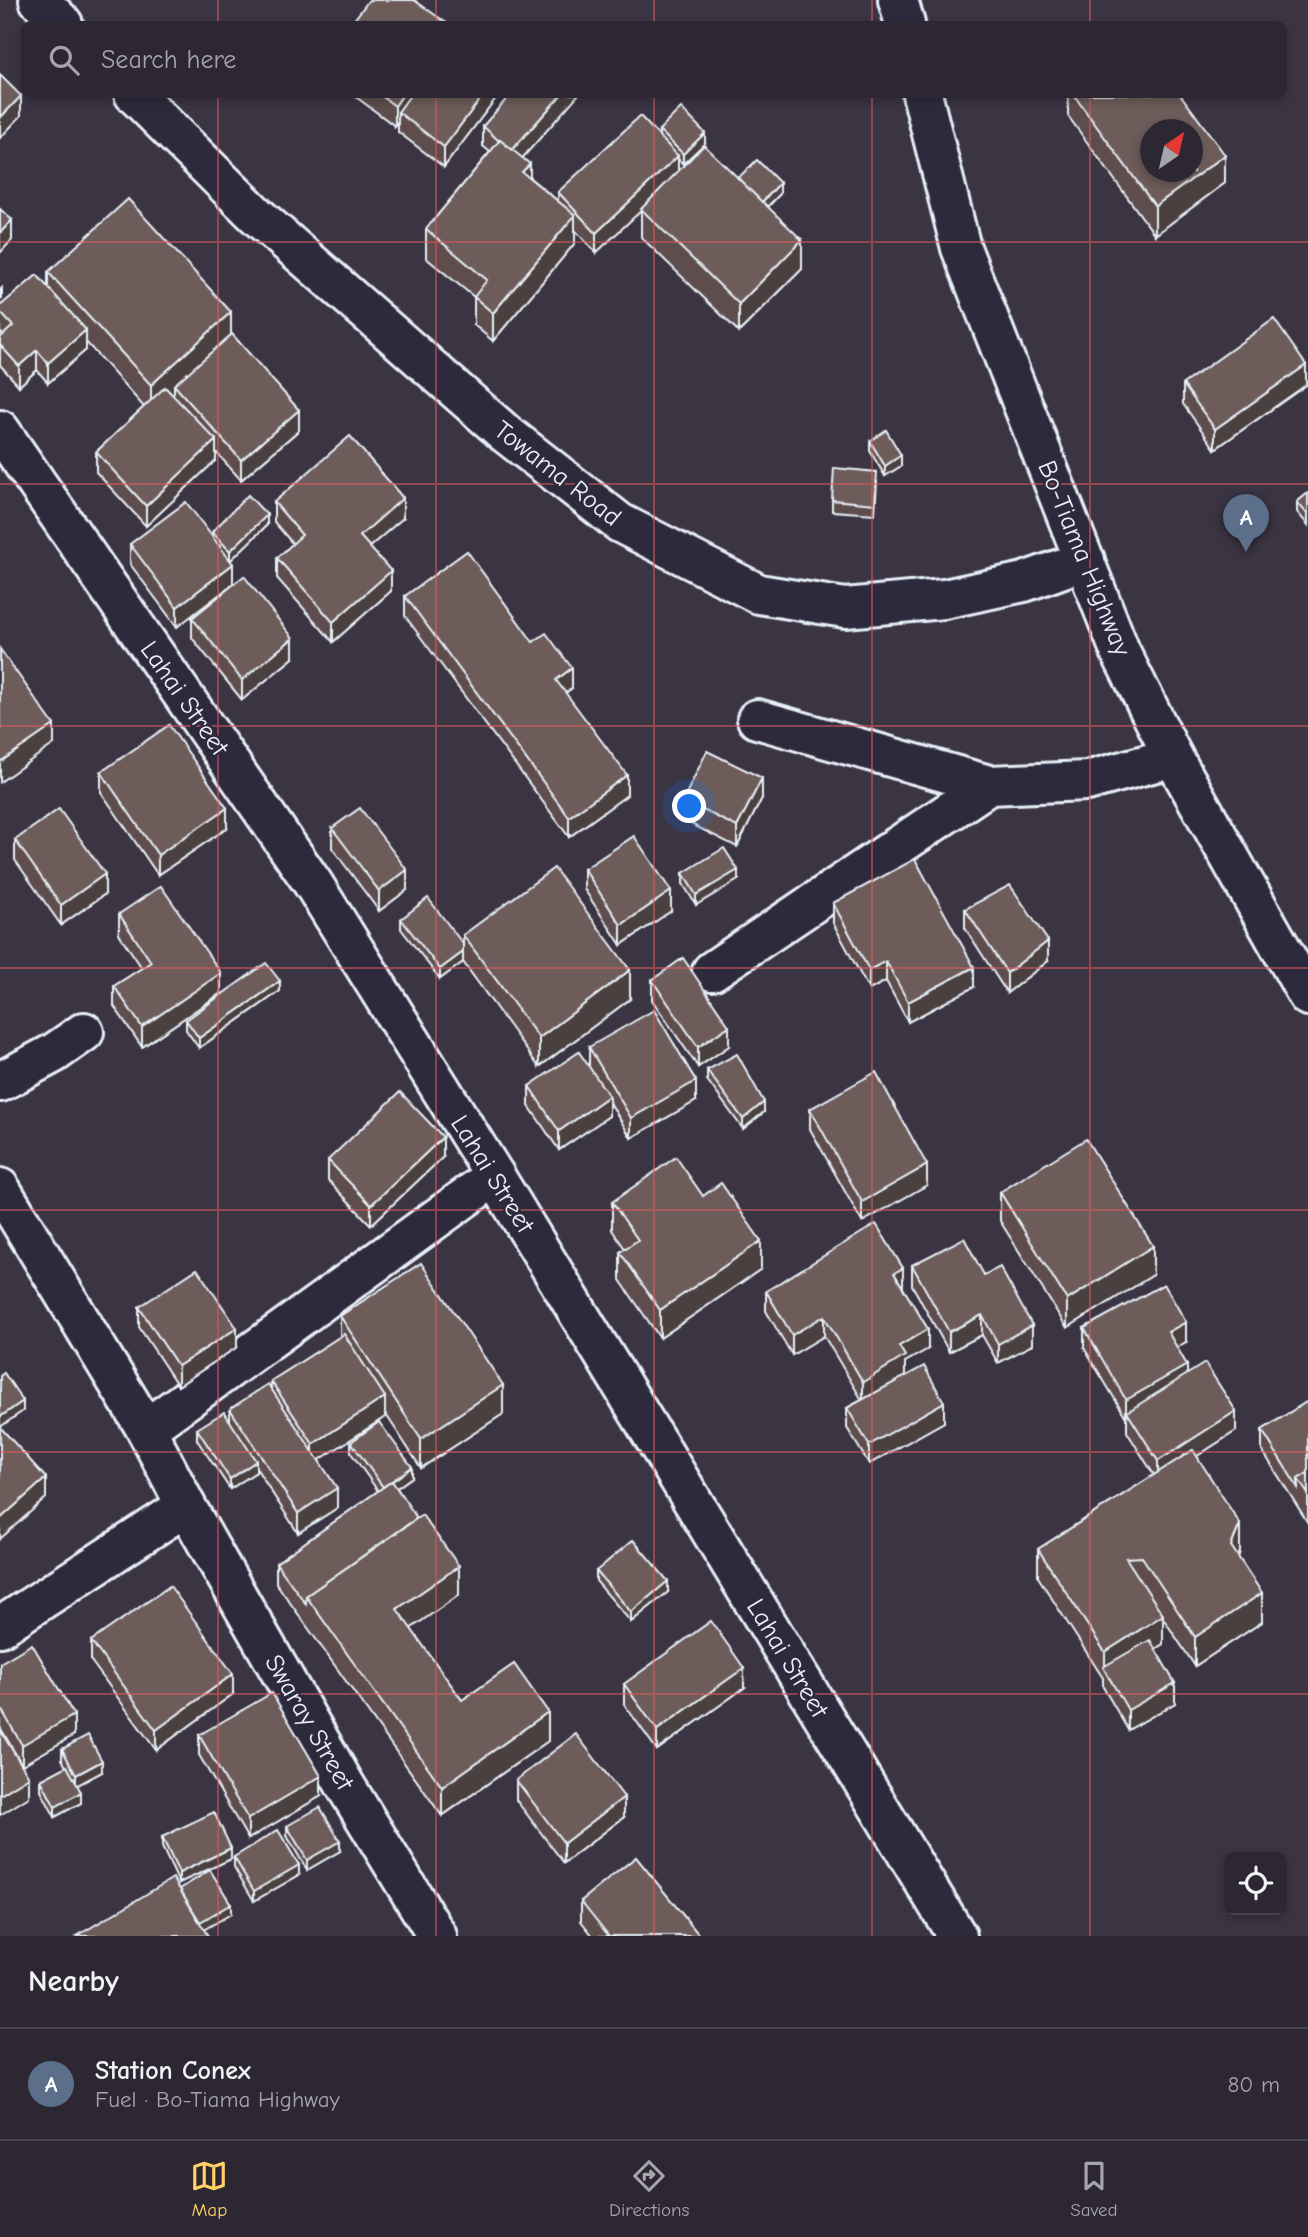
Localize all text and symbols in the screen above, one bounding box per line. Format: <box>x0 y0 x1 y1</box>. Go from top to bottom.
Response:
search box <box>21 21 1287 98</box>
icon: search <box>45 41 83 79</box>
text: Search here <box>101 45 236 75</box>
north arrow <box>1140 119 1203 182</box>
street label: Towama Road <box>488 415 627 533</box>
street label: Bo-Tiama Highway <box>1031 456 1137 661</box>
pin: A <box>1223 494 1269 552</box>
street label: Lahai Street <box>134 635 236 763</box>
your location <box>672 789 706 823</box>
street label: Lahai Street <box>444 1110 541 1240</box>
street label: Lahai Street <box>740 1594 835 1725</box>
street label: Swaray Street <box>258 1649 361 1797</box>
map controls <box>1224 1852 1287 1915</box>
button: locate <box>1224 1852 1287 1915</box>
text: Nearby <box>28 1964 119 1999</box>
text: Station Conex <box>95 2056 251 2086</box>
text: A <box>45 2071 57 2098</box>
text: 80 m <box>1227 2071 1280 2098</box>
text: Fuel · Bo-Tiama Highway <box>95 2086 340 2113</box>
tab: Map <box>190 2157 228 2221</box>
tab: Directions <box>609 2157 689 2221</box>
tab: Saved <box>1070 2157 1118 2221</box>

